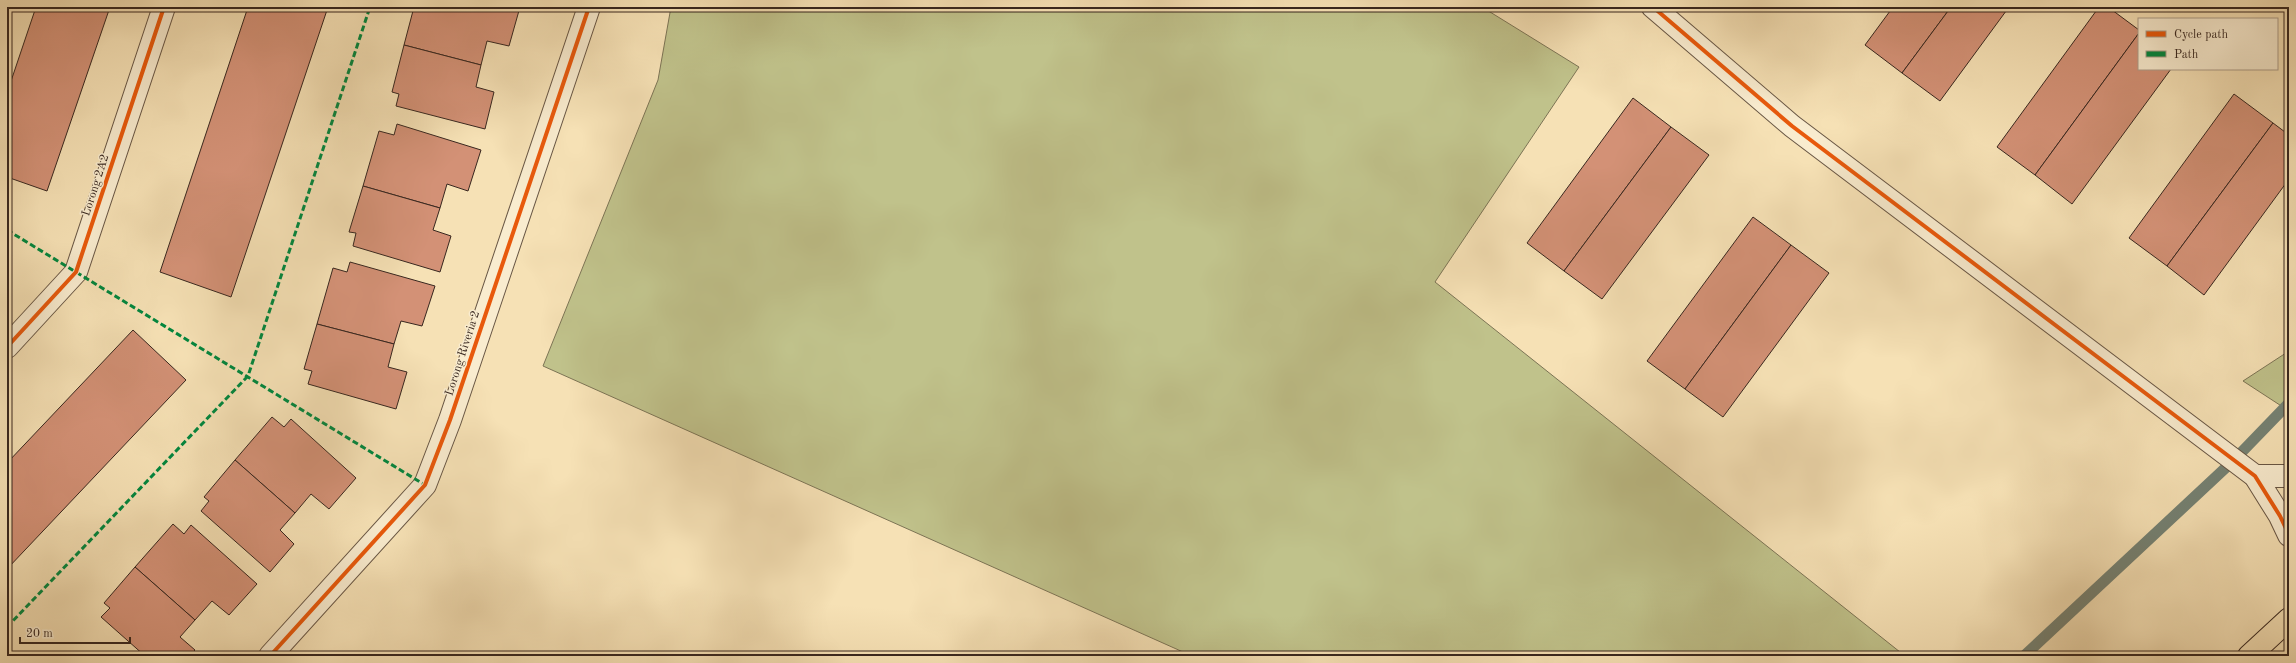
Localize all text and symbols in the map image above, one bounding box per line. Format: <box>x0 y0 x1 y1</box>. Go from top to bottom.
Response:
legend <box>2138 18 2278 70</box>
text: Cycle path <box>2174 29 2229 41</box>
text: Path <box>2174 49 2199 61</box>
street label: Lorong 2A2 <box>80 153 112 218</box>
street label: Lorong Riveria 2 <box>444 309 482 397</box>
scale bar <box>20 619 130 645</box>
text: 20 m <box>26 628 53 640</box>

